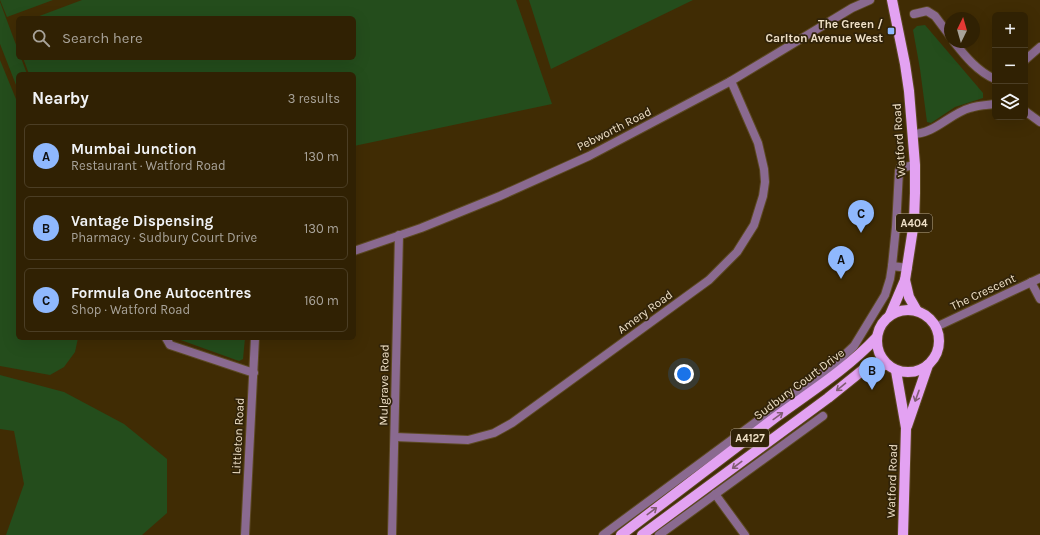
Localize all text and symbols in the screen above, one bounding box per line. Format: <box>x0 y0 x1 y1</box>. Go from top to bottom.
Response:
north arrow <box>944 12 980 48</box>
map controls <box>992 12 1028 120</box>
button: + <box>992 12 1028 48</box>
search box <box>16 16 356 60</box>
place label: The Green / Carlton Avenue West <box>765 17 883 45</box>
marker: The Green / Carlton Avenue West <box>886 26 896 36</box>
icon: search <box>30 27 52 49</box>
text: Search here <box>62 29 143 47</box>
button: − <box>992 48 1028 84</box>
button: layers <box>992 84 1028 120</box>
text: Nearby <box>32 88 89 108</box>
text: 3 results <box>288 91 340 106</box>
street label: Watford Road <box>889 103 909 177</box>
street label: Pebworth Road <box>574 104 654 154</box>
text: Mumbai Junction <box>71 140 196 158</box>
text: A <box>42 149 50 164</box>
text: 130 m <box>304 149 339 164</box>
text: Restaurant · Watford Road <box>71 158 226 173</box>
pin: C <box>848 200 874 233</box>
text: Vantage Dispensing <box>71 212 213 230</box>
road number: A404 <box>896 214 932 232</box>
text: B <box>42 221 50 236</box>
text: 130 m <box>304 221 339 236</box>
text: Pharmacy · Sudbury Court Drive <box>71 230 257 245</box>
pin: A <box>828 246 854 279</box>
street label: The Crescent <box>948 271 1018 313</box>
text: Formula One Autocentres <box>71 284 251 302</box>
street label: Amery Road <box>615 287 675 337</box>
text: C <box>42 293 50 308</box>
text: 160 m <box>304 293 339 308</box>
text: Shop · Watford Road <box>71 302 190 317</box>
street label: Mulgrave Road <box>376 344 392 426</box>
street label: Sudbury Court Drive <box>751 345 847 423</box>
pin: B <box>859 357 885 390</box>
your location <box>674 364 694 384</box>
one-way arrow <box>836 383 847 392</box>
one-way arrow <box>913 390 921 402</box>
street label: Littleton Road <box>229 397 247 475</box>
one-way arrow <box>772 412 783 420</box>
road number: A4127 <box>731 429 769 447</box>
street label: Watford Road <box>884 444 900 518</box>
one-way arrow <box>731 460 742 469</box>
one-way arrow <box>647 507 658 516</box>

